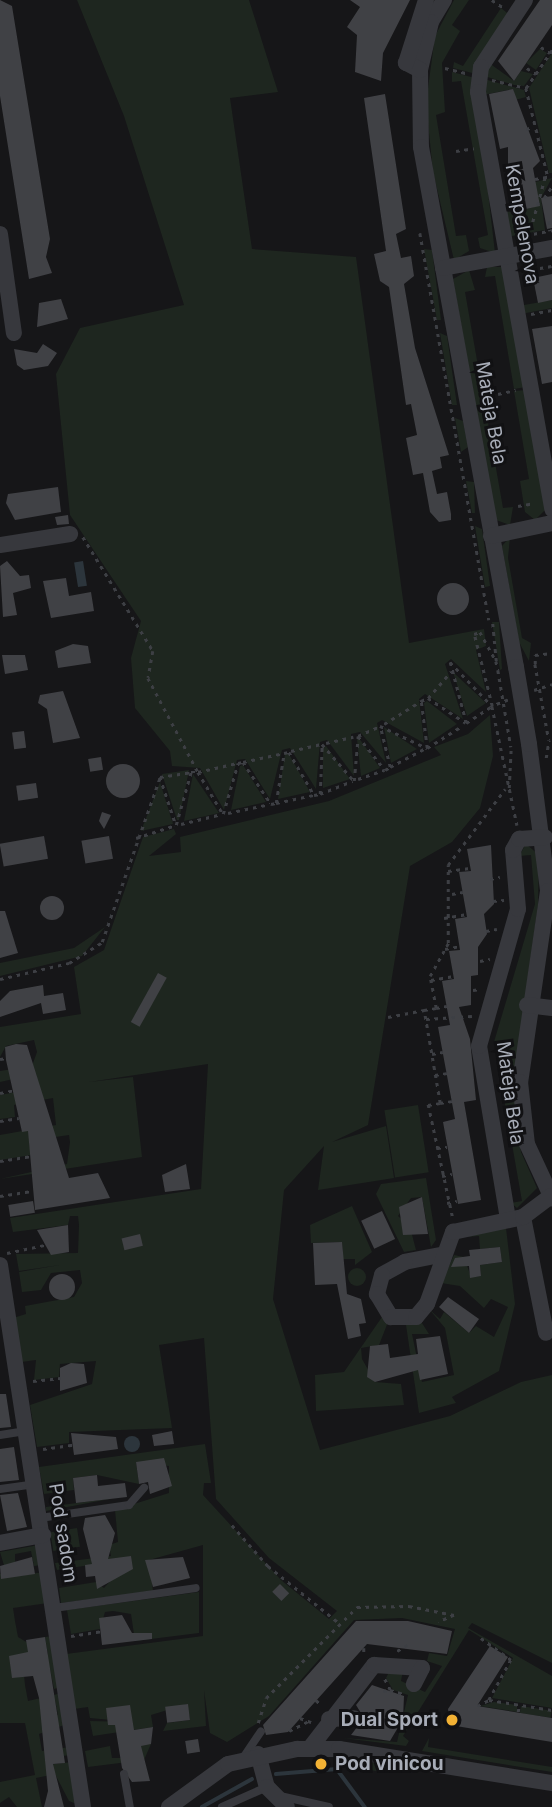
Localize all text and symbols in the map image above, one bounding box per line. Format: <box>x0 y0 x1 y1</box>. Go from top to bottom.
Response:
street label: Kempelenova <box>500 162 544 286</box>
street label: Mateja Bela <box>471 360 511 466</box>
street label: Mateja Bela <box>491 1040 529 1146</box>
street label: Pod sadom <box>44 1481 82 1585</box>
place label: Dual Sport <box>341 1709 438 1731</box>
marker: Dual Sport <box>444 1712 460 1728</box>
place label: Pod vinicou <box>335 1753 443 1775</box>
marker: Pod vinicou <box>313 1756 329 1772</box>

